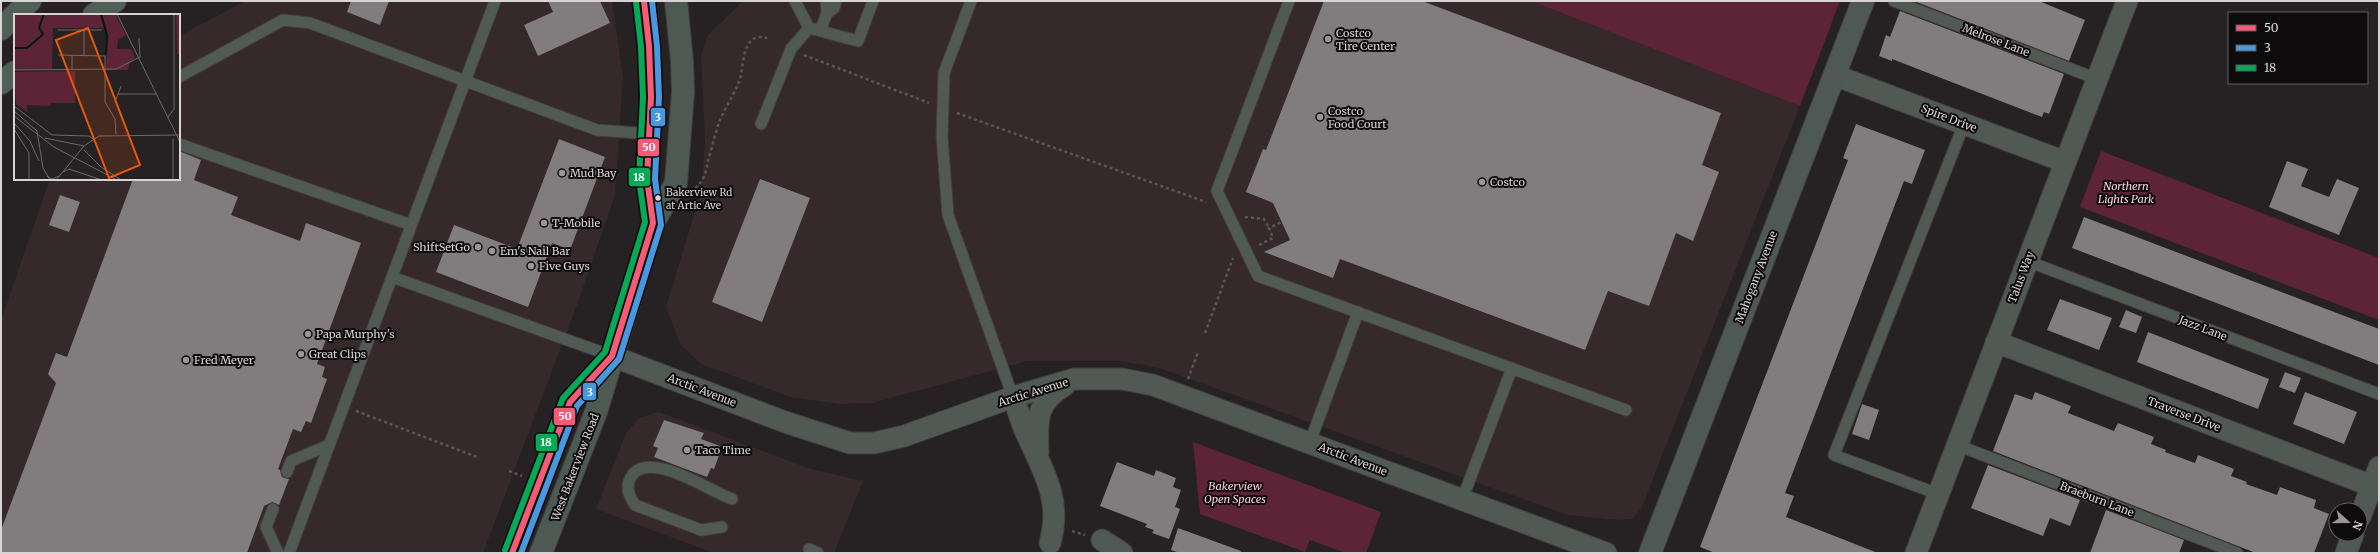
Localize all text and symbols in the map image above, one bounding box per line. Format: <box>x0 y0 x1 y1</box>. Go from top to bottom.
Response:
legend <box>2228 12 2368 84</box>
inset map <box>14 14 180 180</box>
text: 50 <box>2264 20 2279 35</box>
street label: Melrose Lane <box>1960 21 2032 59</box>
place label: Costco Tire Center <box>1336 26 1395 53</box>
marker: Costco Tire Center <box>1323 34 1333 44</box>
text: 3 <box>2264 40 2271 55</box>
text: 18 <box>2264 60 2276 75</box>
street label: Spire Drive <box>1919 101 1979 135</box>
place label: Costco Food Court <box>1328 104 1387 131</box>
line badge: 3 <box>650 107 666 127</box>
text: 3 <box>655 110 661 124</box>
marker: Costco Food Court <box>1315 112 1325 122</box>
line badge: 50 <box>637 138 660 157</box>
text: 50 <box>642 140 656 154</box>
place label: Mud Bay <box>570 166 617 180</box>
line badge: 18 <box>628 167 651 187</box>
marker: Mud Bay <box>557 168 567 178</box>
text: 18 <box>633 170 645 184</box>
place label: Costco <box>1490 175 1525 189</box>
marker: Costco <box>1477 177 1487 187</box>
park label: Northern Lights Park <box>2098 179 2154 206</box>
place label: Bakerview Rd at Artic Ave <box>666 186 732 212</box>
marker: Bakerview Rd at Artic Ave <box>653 193 663 203</box>
place label: T-Mobile <box>552 216 600 230</box>
marker: T-Mobile <box>539 218 549 228</box>
street label: Mahogany Avenue <box>1732 229 1780 325</box>
place label: ShiftSetGo <box>413 240 471 254</box>
marker: ShiftSetGo <box>473 242 483 252</box>
place label: Em's Nail Bar <box>500 244 570 258</box>
marker: Em's Nail Bar <box>487 246 497 256</box>
street label: Talus Way <box>2005 249 2037 305</box>
place label: Five Guys <box>539 259 590 273</box>
marker: Five Guys <box>526 261 536 271</box>
street label: Jazz Lane <box>2176 312 2229 344</box>
place label: Papa Murphy's <box>316 327 395 341</box>
marker: Papa Murphy's <box>303 329 313 339</box>
place label: Great Clips <box>309 347 366 361</box>
marker: Great Clips <box>296 349 306 359</box>
place label: Fred Meyer <box>194 353 254 367</box>
marker: Fred Meyer <box>181 355 191 365</box>
street label: Arctic Avenue <box>665 370 739 410</box>
street label: Arctic Avenue <box>995 375 1070 410</box>
line badge: 3 <box>582 382 597 401</box>
text: 3 <box>587 385 593 399</box>
street label: Traverse Drive <box>2145 394 2223 434</box>
line badge: 50 <box>553 407 576 426</box>
text: 50 <box>558 409 572 423</box>
street label: West Bakerview Road <box>548 411 602 524</box>
line badge: 18 <box>535 433 558 452</box>
text: 18 <box>540 435 552 449</box>
street label: Arctic Avenue <box>1316 439 1390 479</box>
place label: Taco Time <box>695 443 751 457</box>
marker: Taco Time <box>682 445 692 455</box>
street label: Braeburn Lane <box>2058 478 2136 520</box>
park label: Bakerview Open Spaces <box>1204 479 1266 506</box>
north arrow <box>2328 502 2368 542</box>
text: N <box>2349 519 2365 532</box>

